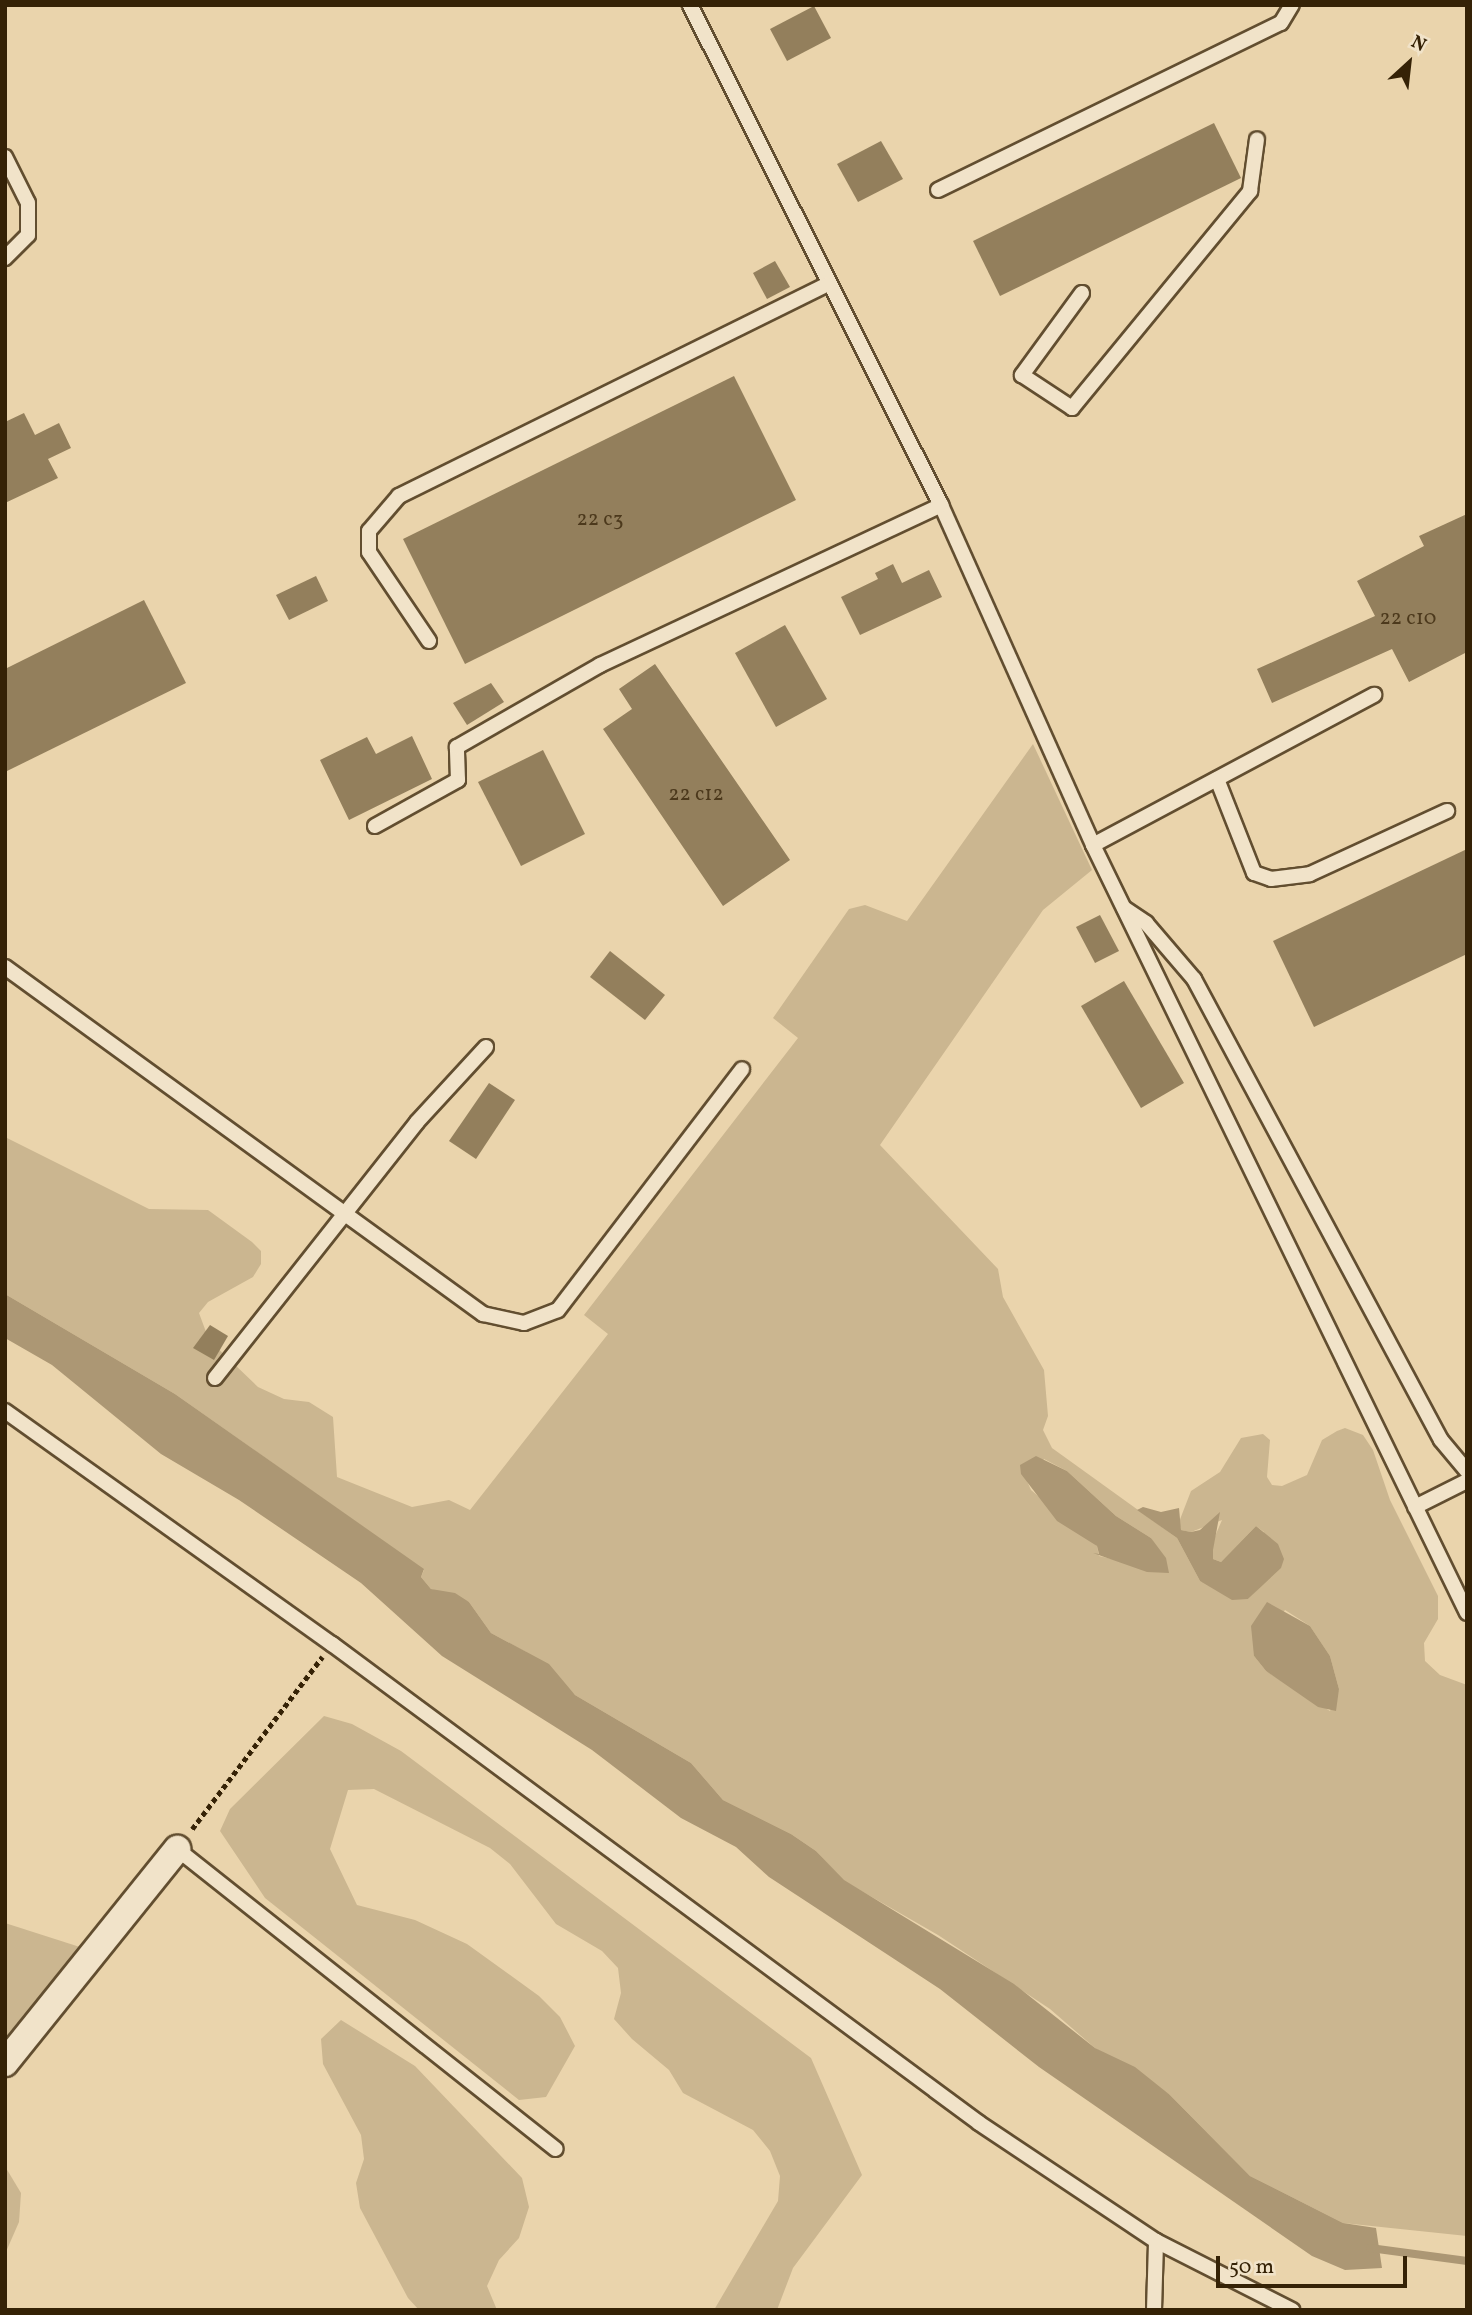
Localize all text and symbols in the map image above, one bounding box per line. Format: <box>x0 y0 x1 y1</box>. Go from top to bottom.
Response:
north arrow <box>1374 28 1444 98</box>
text: N <box>1406 30 1431 59</box>
house number: 22 с3 <box>577 507 623 533</box>
house number: 22 с10 <box>1380 606 1436 632</box>
house number: 22 с12 <box>668 782 724 808</box>
scale bar <box>1220 2242 1411 2286</box>
text: 50 m <box>1229 2253 1274 2282</box>

